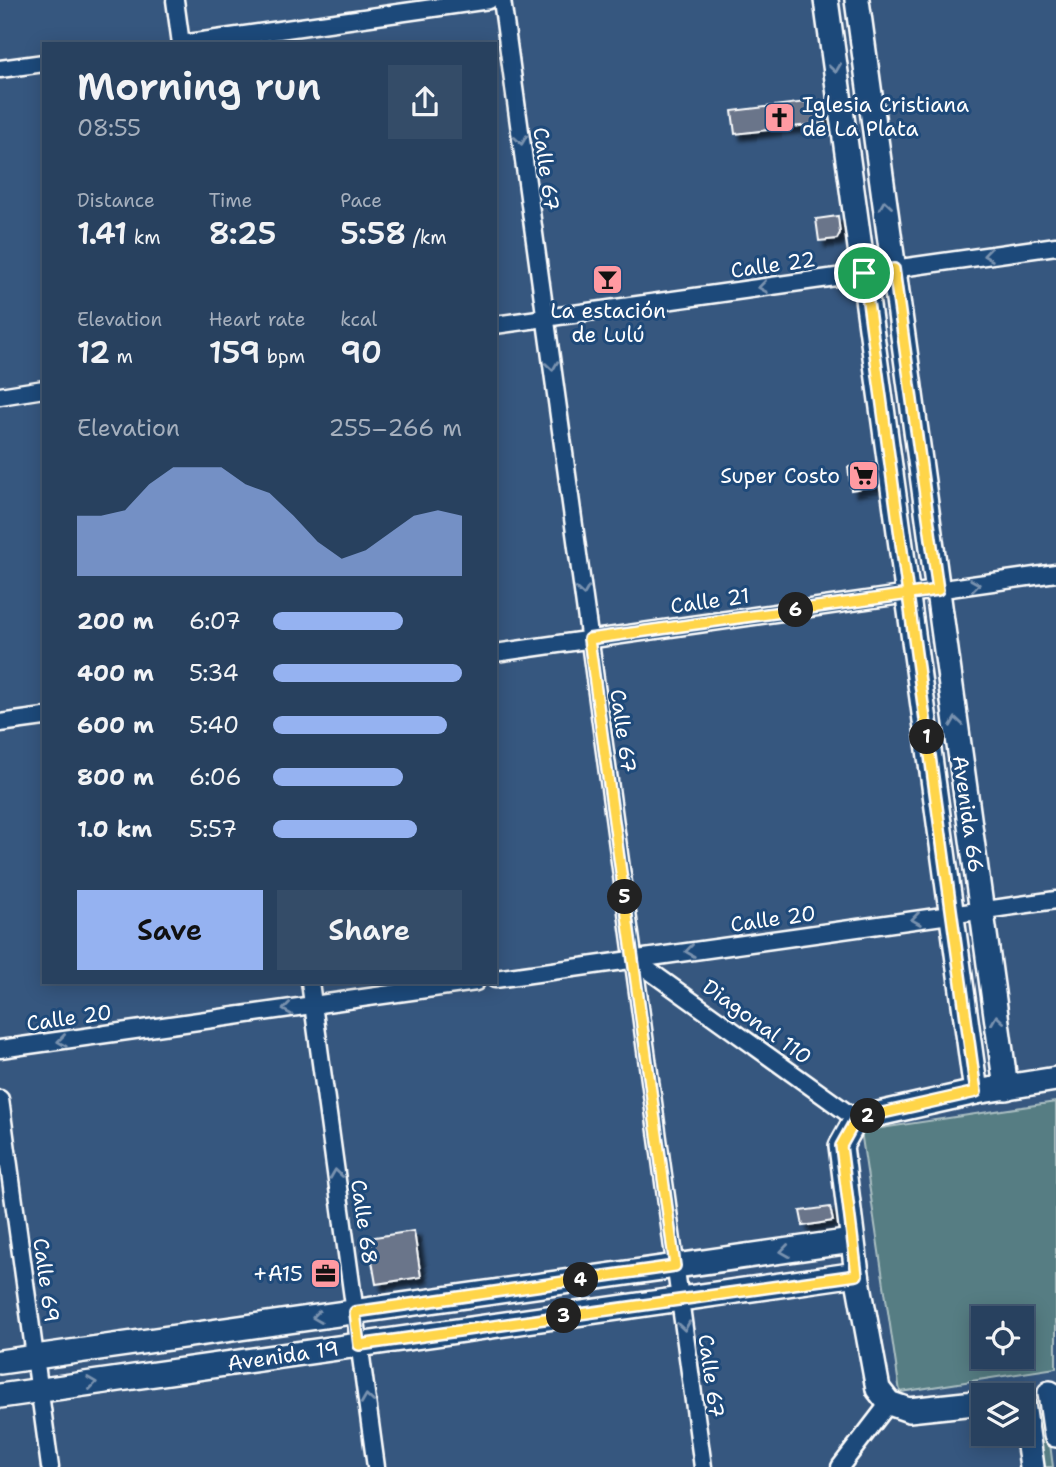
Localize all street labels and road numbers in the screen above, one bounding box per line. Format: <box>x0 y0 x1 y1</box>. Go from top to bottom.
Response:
street label: Calle 67 <box>526 125 566 213</box>
street label: Calle 22 <box>729 245 817 285</box>
street label: Calle 21 <box>669 582 751 620</box>
street label: Calle 67 <box>603 687 643 775</box>
street label: Avenida 66 <box>946 753 990 875</box>
street label: Calle 20 <box>729 899 817 939</box>
street label: Diagonal 110 <box>697 973 817 1071</box>
street label: Calle 20 <box>25 998 113 1038</box>
street label: Calle 68 <box>344 1178 384 1266</box>
street label: Calle 69 <box>26 1236 66 1324</box>
street label: Calle 67 <box>691 1332 731 1420</box>
street label: Avenida 19 <box>226 1334 340 1378</box>

